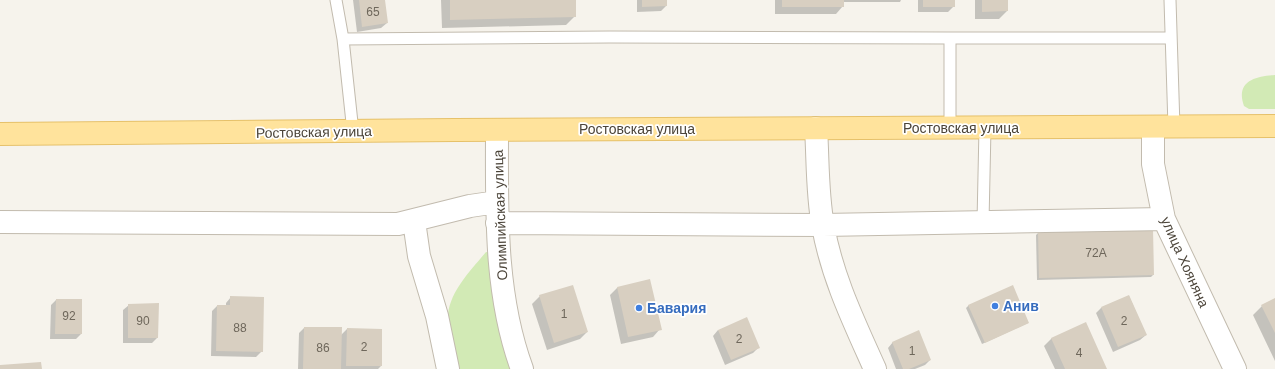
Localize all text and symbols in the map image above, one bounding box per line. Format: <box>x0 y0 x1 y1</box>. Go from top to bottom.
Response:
house number: 65 <box>366 5 380 19</box>
street label: Ростовская улица <box>903 120 1019 136</box>
street label: Ростовская улица <box>579 121 695 137</box>
street label: Ростовская улица <box>256 123 372 141</box>
street label: Олимпийская улица <box>490 149 510 281</box>
street label: улица Хояняна <box>1158 214 1212 310</box>
house number: 72А <box>1085 246 1107 260</box>
place label: Анив <box>1003 298 1039 314</box>
place label: Бавария <box>647 300 706 316</box>
marker: Анив <box>990 301 1000 311</box>
marker: Бавария <box>634 303 644 313</box>
house number: 1 <box>561 307 568 321</box>
house number: 92 <box>62 309 76 323</box>
house number: 90 <box>136 314 150 328</box>
house number: 2 <box>1121 314 1128 328</box>
house number: 88 <box>233 321 247 335</box>
house number: 2 <box>736 332 743 346</box>
house number: 2 <box>361 340 368 354</box>
house number: 86 <box>316 341 330 355</box>
house number: 1 <box>909 344 916 358</box>
house number: 4 <box>1076 346 1083 360</box>

